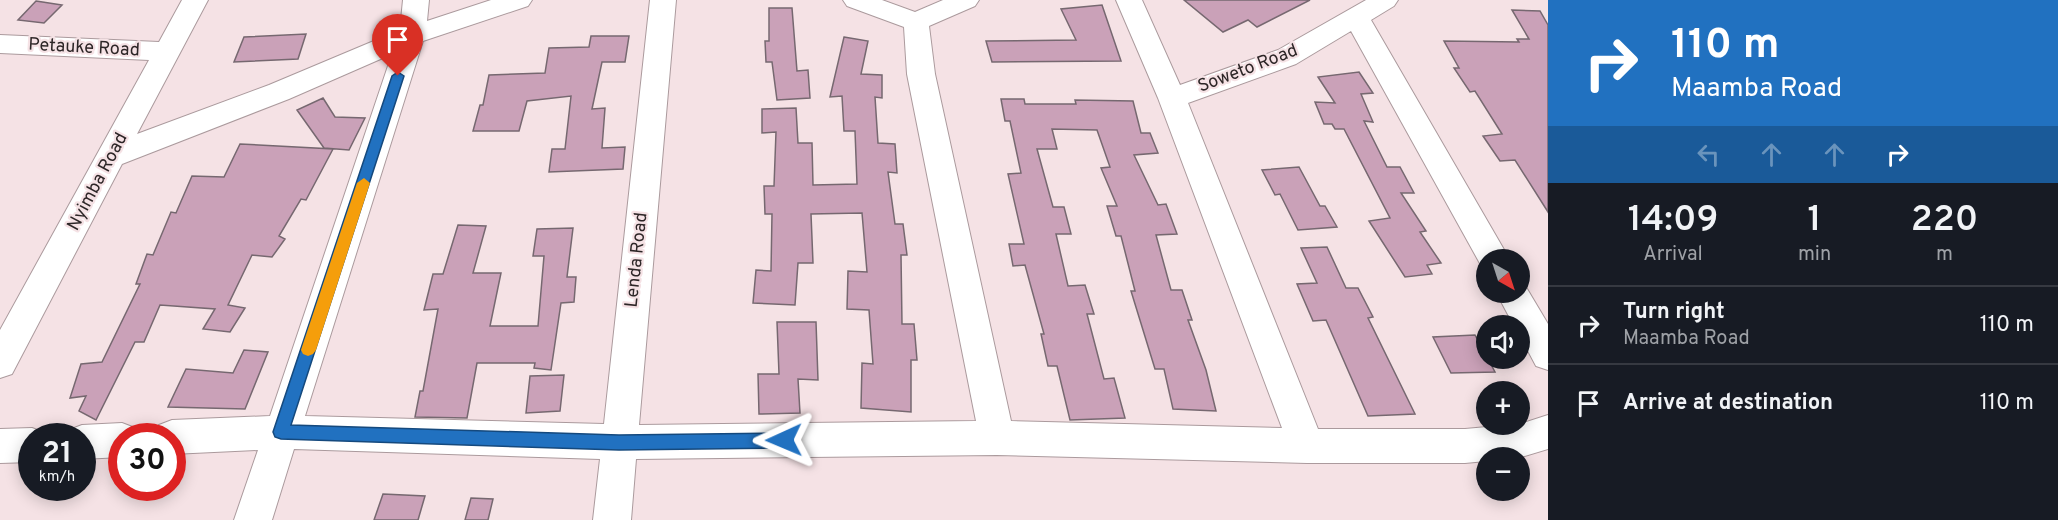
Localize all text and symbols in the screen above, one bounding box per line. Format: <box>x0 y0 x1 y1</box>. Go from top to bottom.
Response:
pin <box>372 14 423 76</box>
text: 110 m <box>1671 20 1780 73</box>
icon: arrive <box>381 23 414 56</box>
icon: right <box>1572 24 1650 102</box>
street label: Petauke Road <box>28 34 140 62</box>
street label: Soweto Road <box>1195 39 1301 99</box>
text: Maamba Road <box>1671 72 1842 106</box>
street label: Nyimba Road <box>63 129 133 235</box>
icon: left <box>1692 138 1725 171</box>
icon: ahead <box>1755 138 1788 171</box>
icon: ahead <box>1818 138 1851 171</box>
icon: right <box>1881 138 1914 171</box>
text: 14:09 <box>1628 198 1718 244</box>
text: 1 <box>1808 198 1822 244</box>
text: 220 <box>1911 198 1978 244</box>
street label: Lenda Road <box>621 211 653 309</box>
text: Arrival <box>1643 242 1703 268</box>
text: min <box>1798 242 1831 268</box>
text: m <box>1936 242 1953 268</box>
north arrow <box>1476 249 1530 303</box>
map controls <box>1476 249 1530 501</box>
text: Turn right <box>1623 299 1725 326</box>
icon: right <box>1572 309 1605 342</box>
text: 110 m <box>1980 312 2034 339</box>
button: sound <box>1476 315 1530 369</box>
text: Maamba Road <box>1623 326 1750 352</box>
button: + <box>1476 381 1530 435</box>
icon: arrive <box>1572 387 1605 420</box>
text: Arrive at destination <box>1623 390 1833 417</box>
text: 110 m <box>1980 390 2034 417</box>
position arrow <box>752 408 816 472</box>
speed limit sign: 30 <box>108 423 186 501</box>
text: 21 <box>42 436 72 473</box>
button: − <box>1476 447 1530 501</box>
text: km/h <box>39 468 75 487</box>

